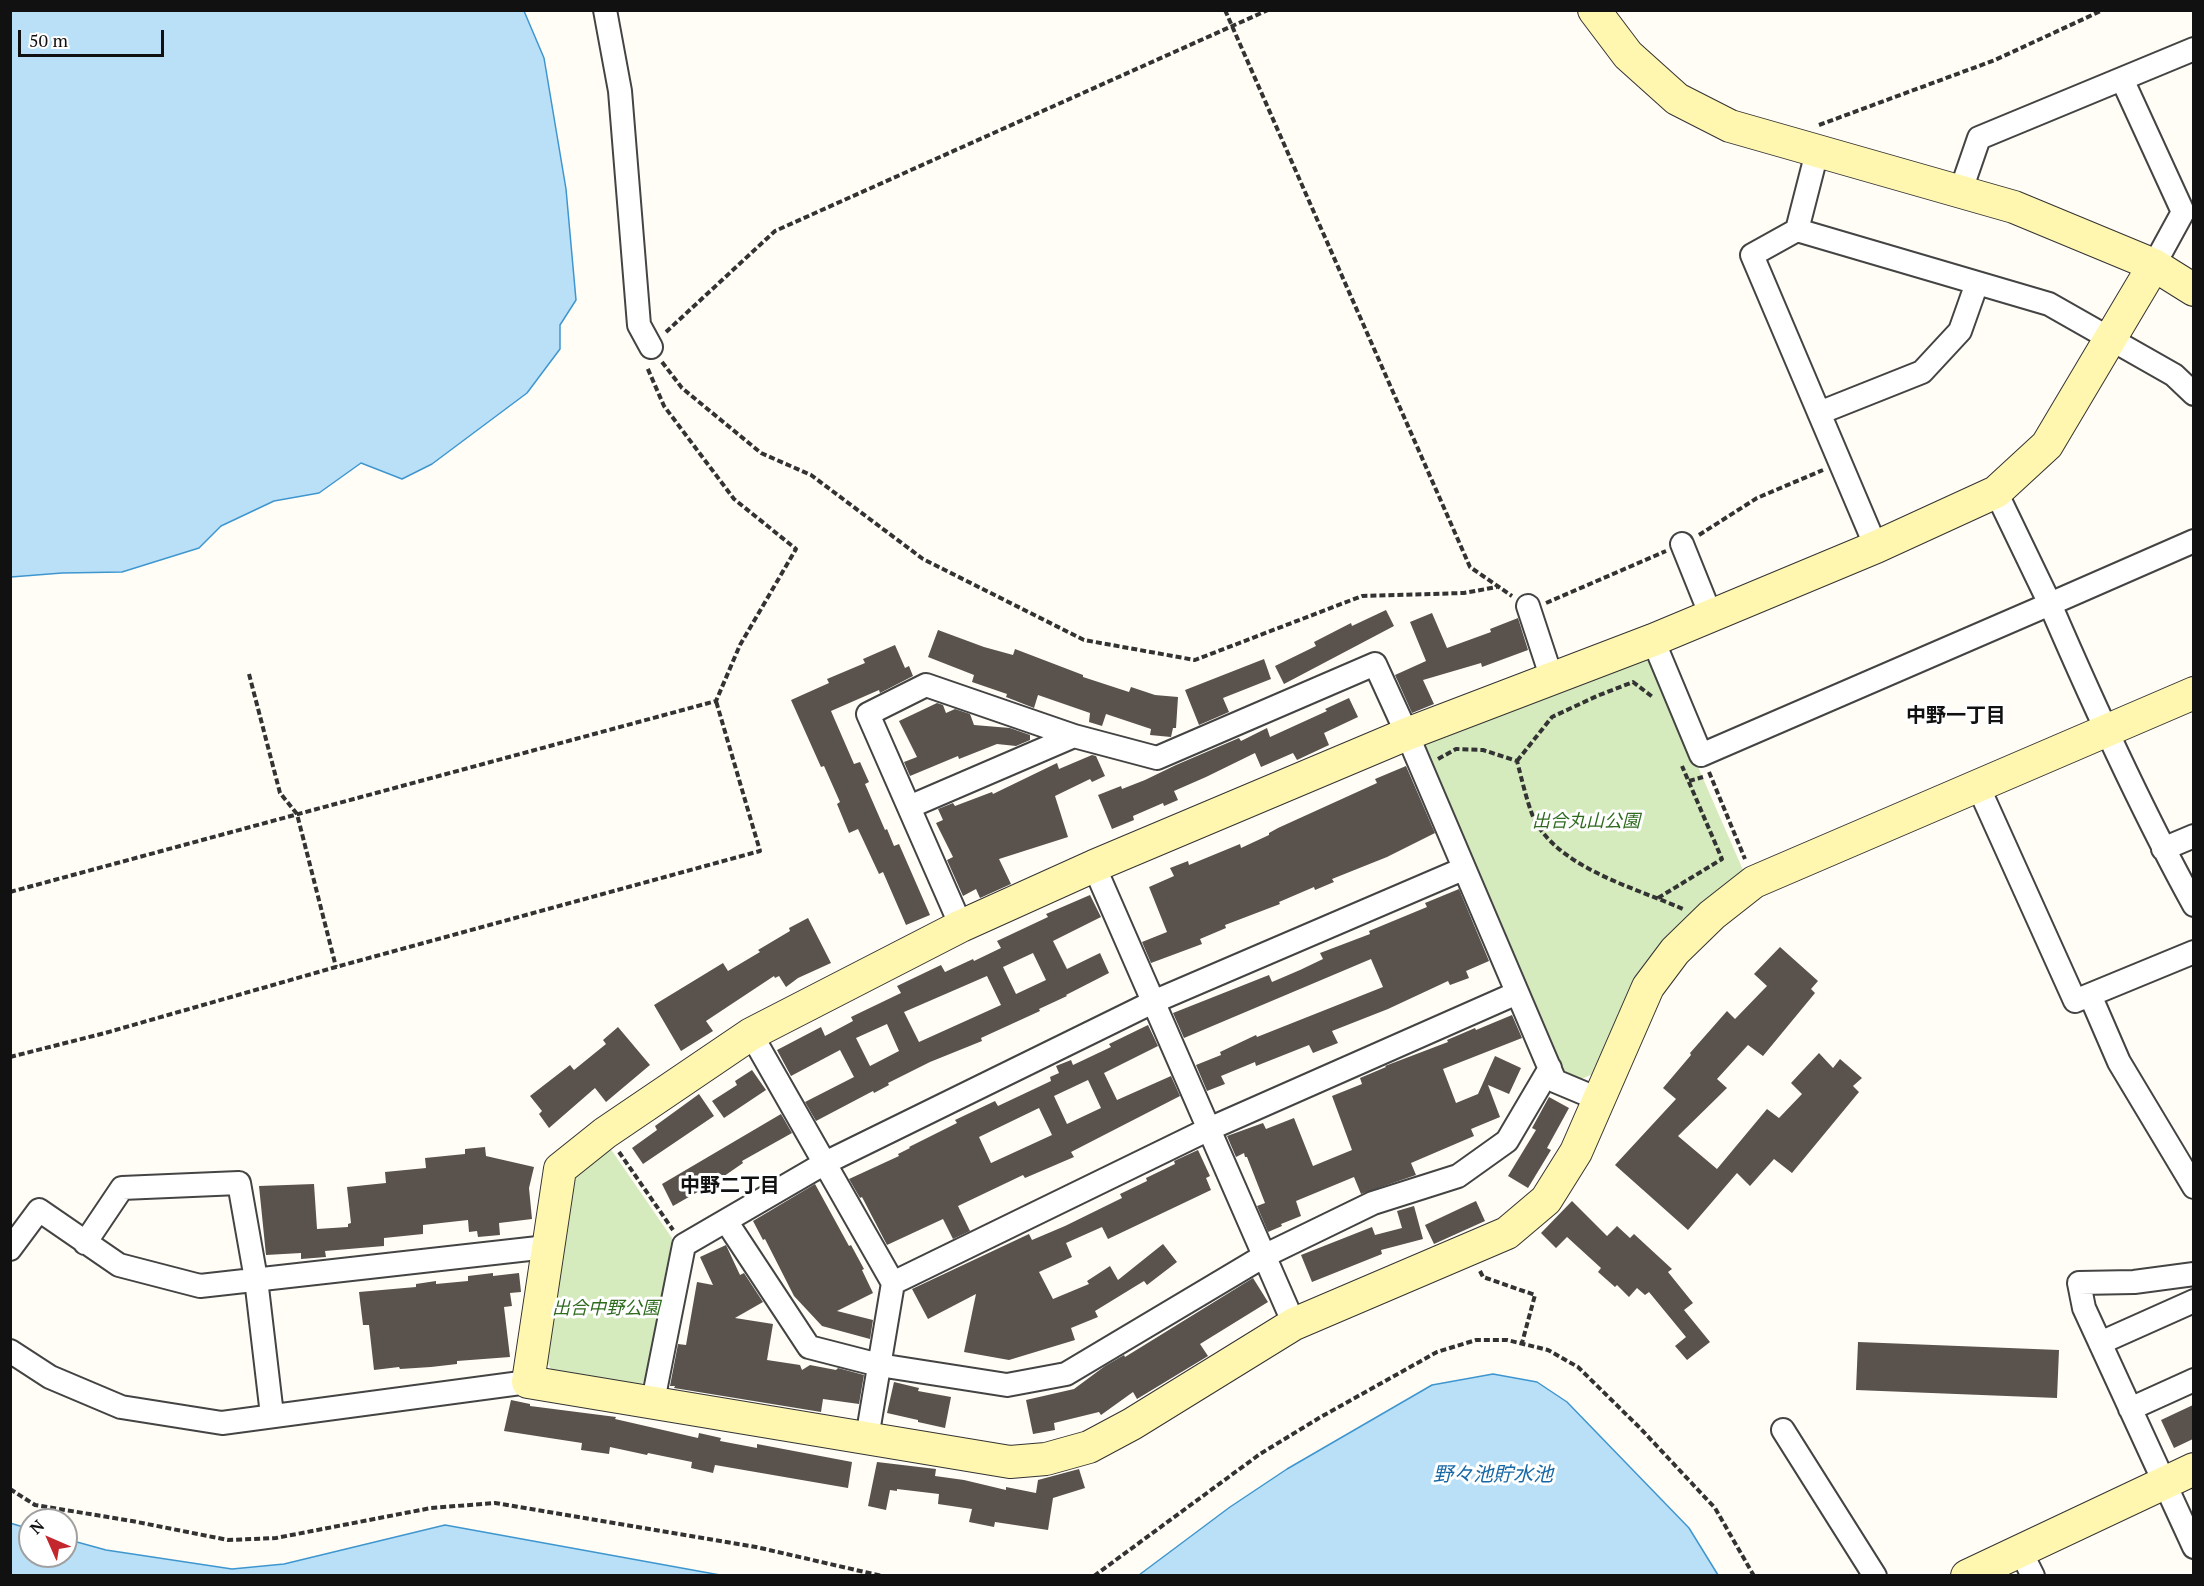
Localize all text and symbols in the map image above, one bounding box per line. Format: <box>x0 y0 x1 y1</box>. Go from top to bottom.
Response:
scale bar <box>21 18 166 56</box>
text: 50 m <box>29 28 68 52</box>
district label: 中野一丁目 <box>1906 704 2006 728</box>
park label: 出合丸山公園 <box>1532 811 1640 833</box>
district label: 中野二丁目 <box>680 1174 780 1198</box>
park label: 出合中野公園 <box>552 1298 660 1320</box>
water label: 野々池貯水池 <box>1433 1463 1553 1487</box>
north arrow <box>18 1508 78 1568</box>
text: N <box>25 1515 49 1539</box>

